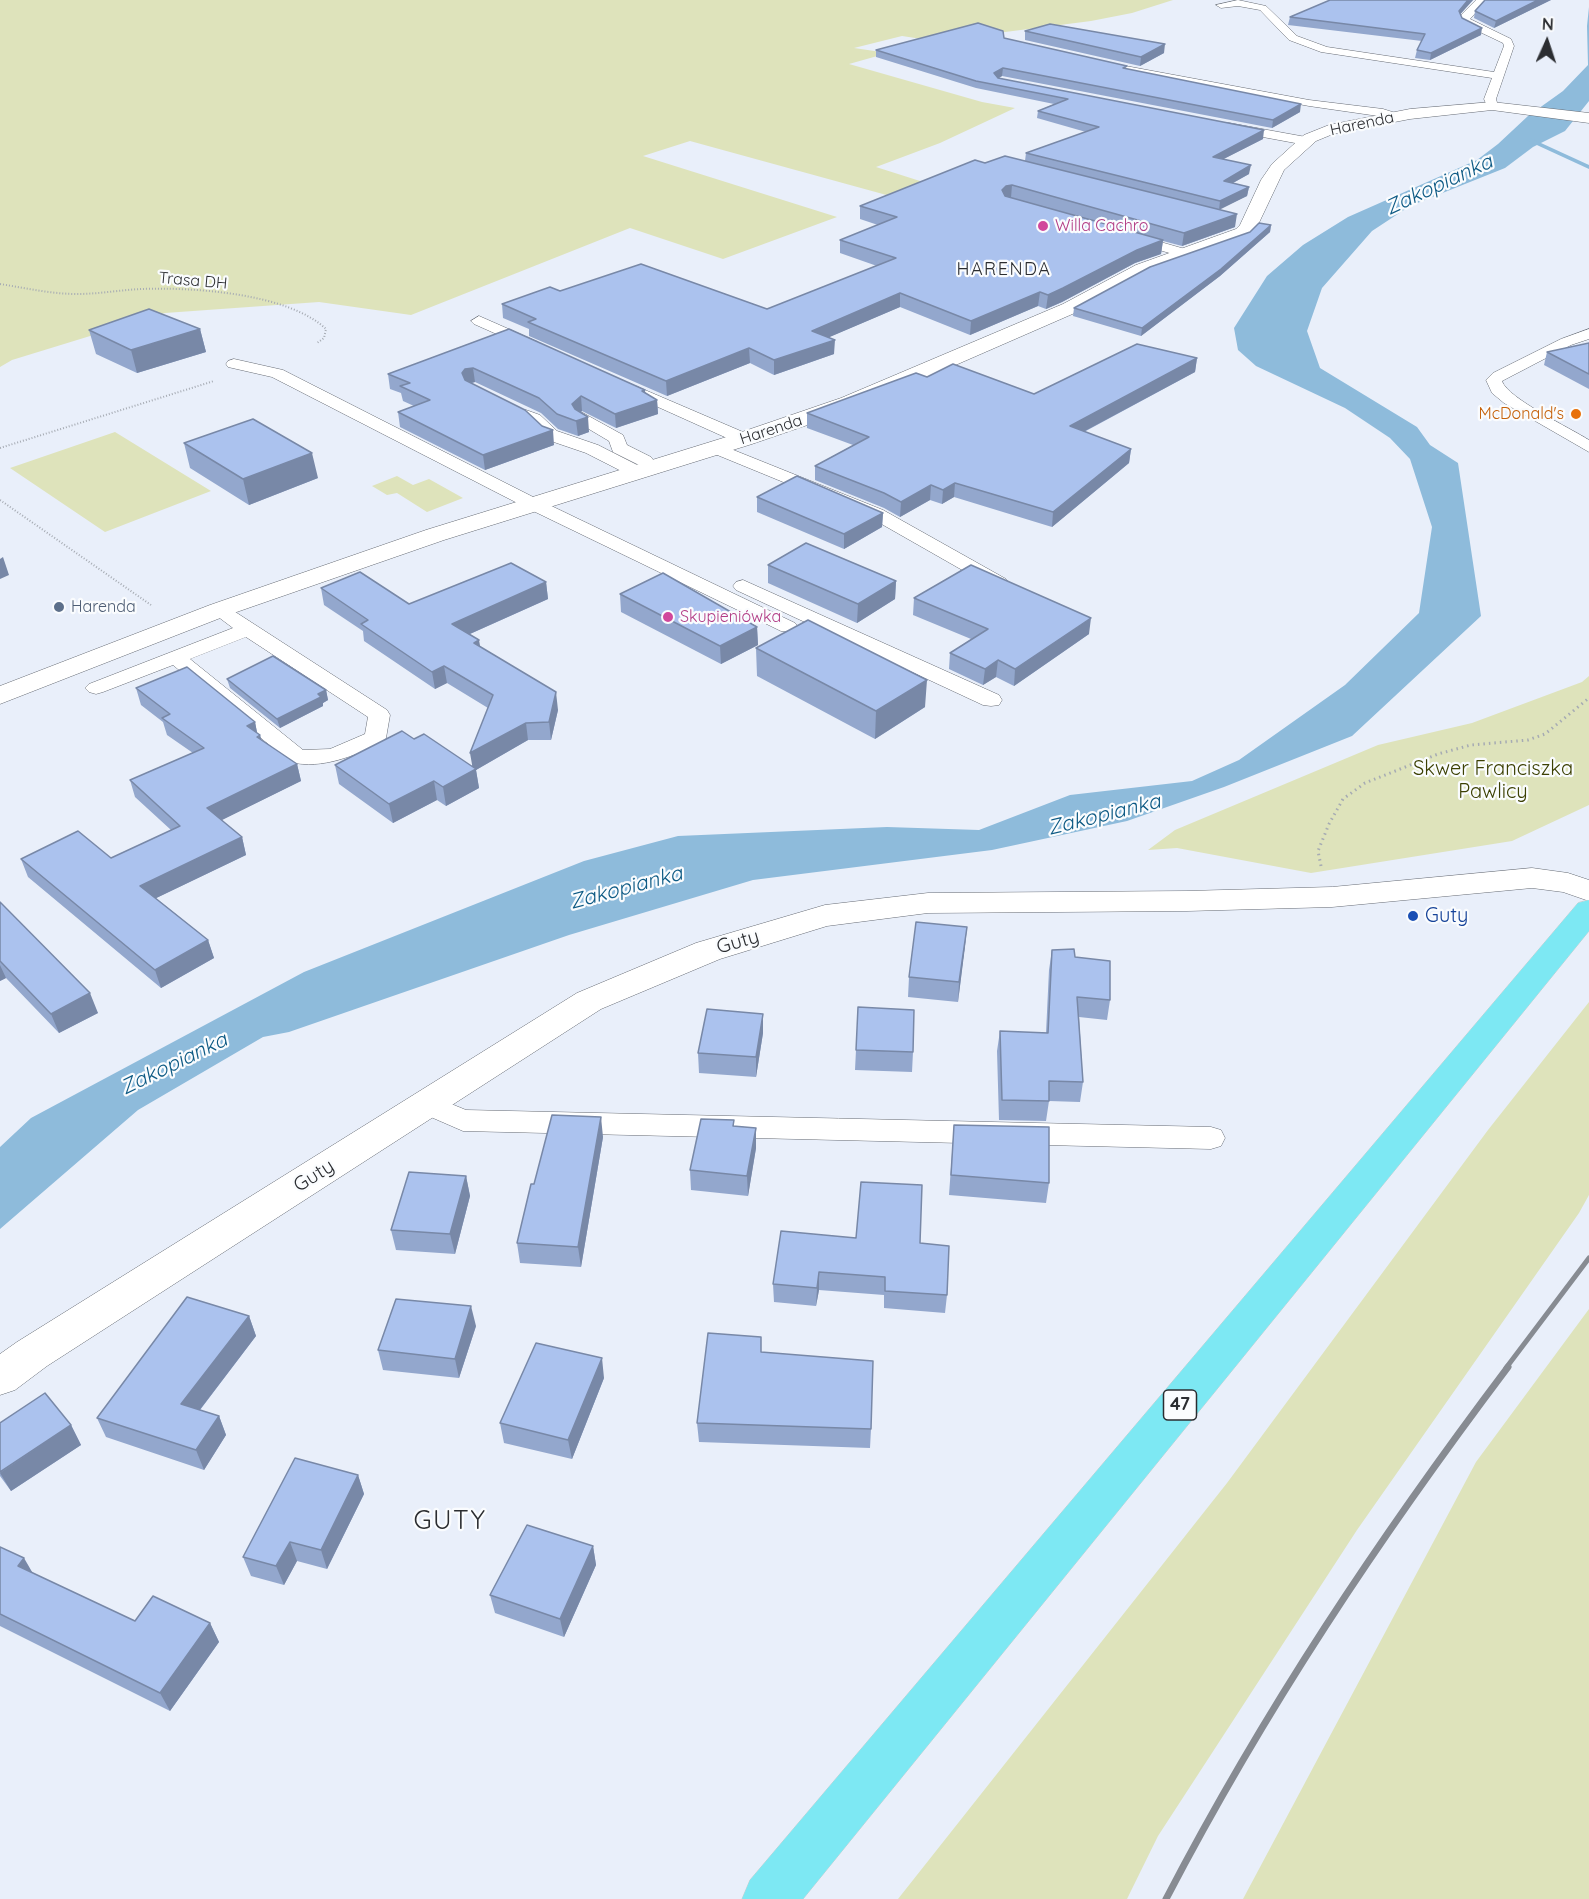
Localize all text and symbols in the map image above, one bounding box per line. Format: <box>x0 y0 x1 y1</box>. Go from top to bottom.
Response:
north arrow <box>1517 12 1577 72</box>
text: N <box>1542 14 1554 34</box>
street label: Harenda <box>1328 108 1396 140</box>
water label: Zakopianka <box>1381 149 1497 221</box>
place label: Willa Cachro <box>1055 216 1148 236</box>
marker: Willa Cachro <box>1036 219 1050 233</box>
district label: HARENDA <box>957 259 1051 281</box>
street label: Trasa DH <box>158 268 228 294</box>
place label: McDonald's <box>1478 404 1564 424</box>
marker: McDonald's <box>1569 407 1583 421</box>
street label: Harenda <box>737 411 805 449</box>
place label: Harenda <box>71 597 136 617</box>
marker: Harenda <box>52 600 66 614</box>
place label: Skupieniówka <box>680 607 781 627</box>
marker: Skupieniówka <box>661 610 675 624</box>
park label: Skwer Franciszka Pawlicy <box>1413 757 1573 804</box>
water label: Zakopianka <box>1045 789 1163 841</box>
water label: Zakopianka <box>567 861 685 915</box>
place label: Guty <box>1425 904 1468 928</box>
marker: Guty <box>1406 909 1420 923</box>
street label: Guty <box>714 924 762 960</box>
water label: Zakopianka <box>116 1027 232 1101</box>
street label: Guty <box>289 1154 339 1198</box>
road number: 47 <box>1164 1390 1196 1420</box>
district label: GUTY <box>413 1505 487 1537</box>

